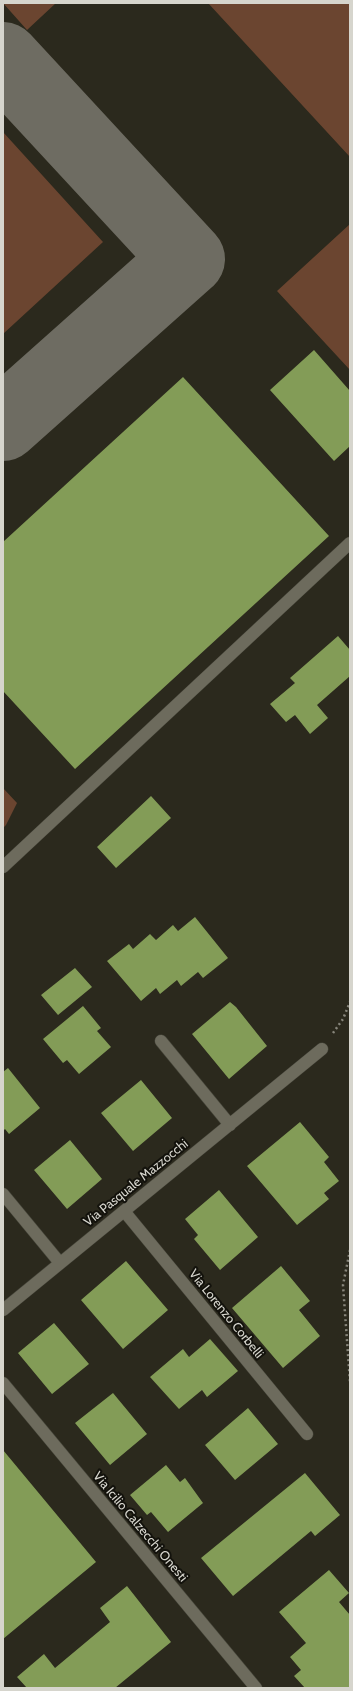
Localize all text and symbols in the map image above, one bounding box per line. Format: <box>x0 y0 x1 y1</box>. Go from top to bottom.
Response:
street label: Via Pasquale Mazzocchi <box>81 1136 191 1230</box>
street label: Via Lorenzo Corbelli <box>185 1266 267 1362</box>
street label: Via Icilio Calzecchi Onesti <box>89 1469 191 1585</box>

